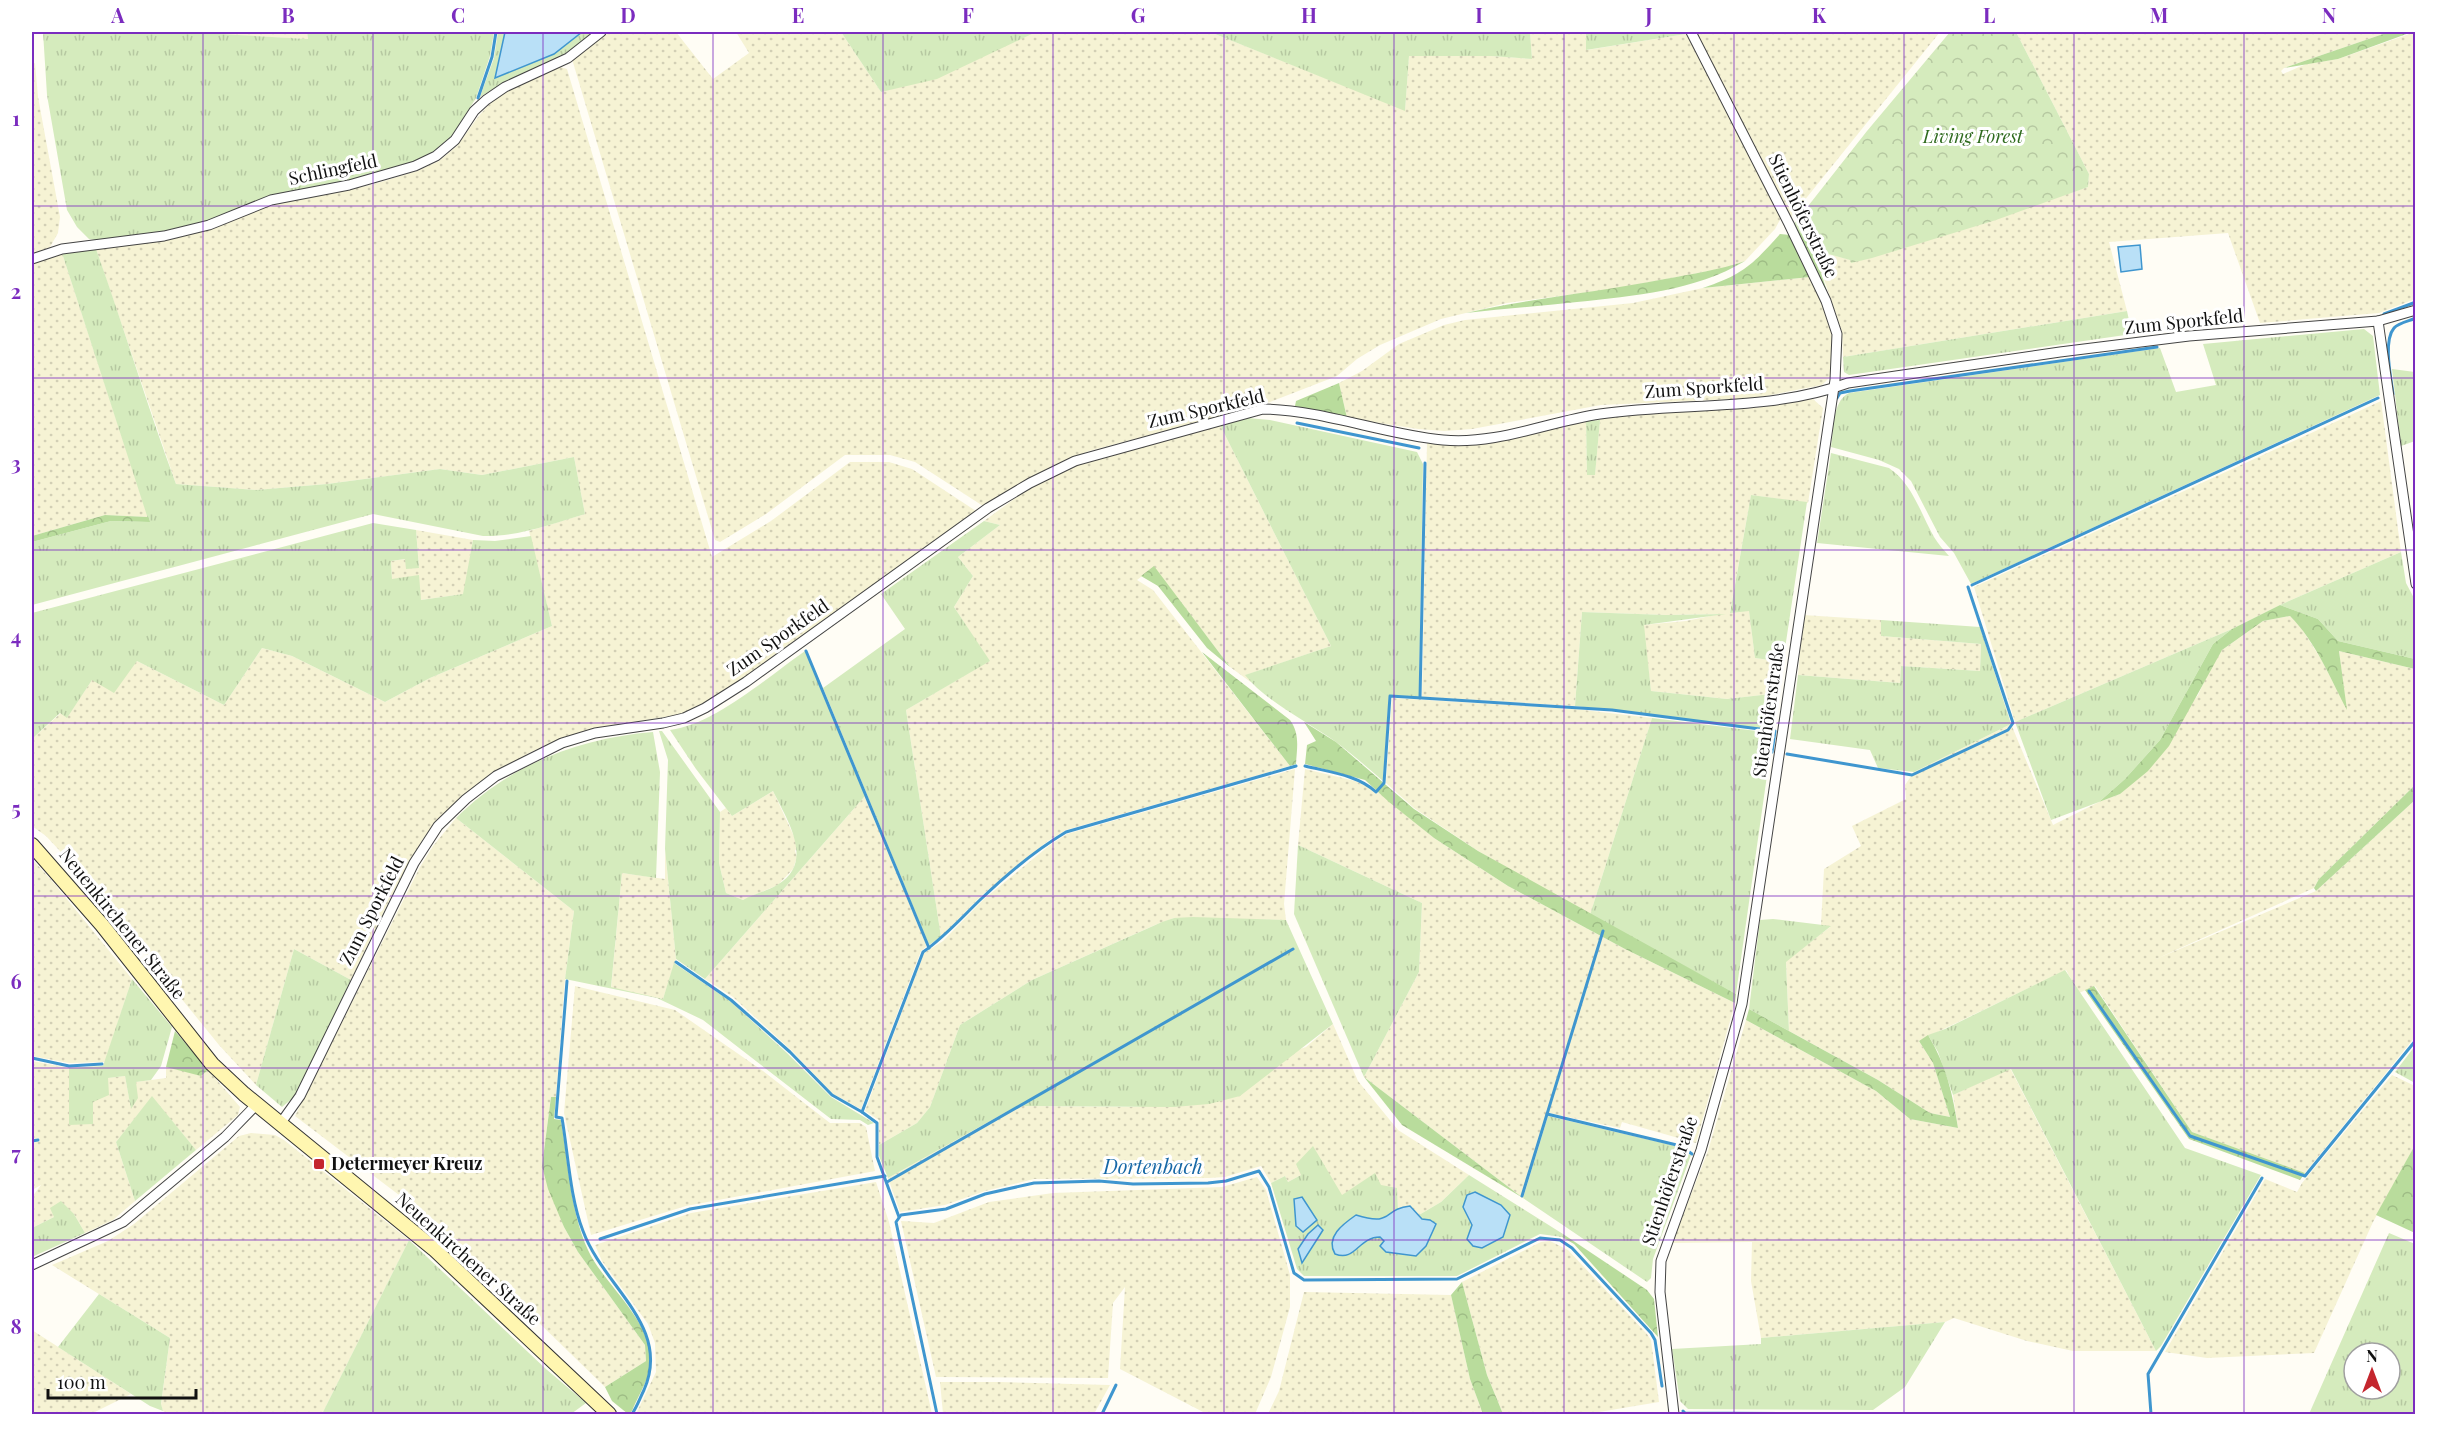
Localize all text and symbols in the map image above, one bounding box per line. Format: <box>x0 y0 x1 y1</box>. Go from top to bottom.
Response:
text: A <box>110 1 125 28</box>
text: B <box>281 1 295 28</box>
text: C <box>451 1 465 28</box>
text: D <box>620 1 636 28</box>
text: E <box>792 1 804 28</box>
text: F <box>962 1 974 28</box>
text: G <box>1131 1 1146 28</box>
text: H <box>1301 1 1317 28</box>
text: I <box>1475 1 1483 28</box>
text: J <box>1644 1 1653 28</box>
text: K <box>1812 1 1827 28</box>
text: L <box>1983 1 1995 28</box>
text: M <box>2150 1 2168 28</box>
text: N <box>2322 1 2336 28</box>
text: 1 <box>12 104 20 131</box>
park label: Living Forest <box>1922 124 2024 148</box>
street label: Schlingfeld <box>286 148 380 190</box>
street label: Stienhöferstraße <box>1763 149 1844 282</box>
text: 2 <box>11 277 21 304</box>
street label: Zum Sporkfeld <box>2123 303 2245 339</box>
street label: Zum Sporkfeld <box>1644 371 1765 403</box>
street label: Zum Sporkfeld <box>1145 383 1267 433</box>
text: 3 <box>11 449 21 476</box>
street label: Zum Sporkfeld <box>722 593 834 681</box>
text: 4 <box>11 622 21 649</box>
street label: Stienhöferstraße <box>1747 641 1789 779</box>
text: 5 <box>11 794 21 821</box>
street label: Neuenkirchener Straße <box>54 843 191 1004</box>
street label: Zum Sporkfeld <box>333 851 409 969</box>
text: 6 <box>10 967 22 994</box>
street label: Stienhöferstraße <box>1636 1113 1702 1249</box>
text: 7 <box>11 1139 21 1166</box>
place label: Determeyer Kreuz <box>331 1151 483 1175</box>
water label: Dortenbach <box>1102 1152 1203 1179</box>
marker: Determeyer Kreuz <box>312 1157 326 1171</box>
street label: Neuenkirchener Straße <box>391 1187 546 1330</box>
text: 8 <box>10 1312 22 1339</box>
north arrow <box>2342 1341 2402 1401</box>
text: N <box>2366 1345 2378 1366</box>
scale bar <box>48 1362 196 1400</box>
text: 100 m <box>57 1370 106 1394</box>

